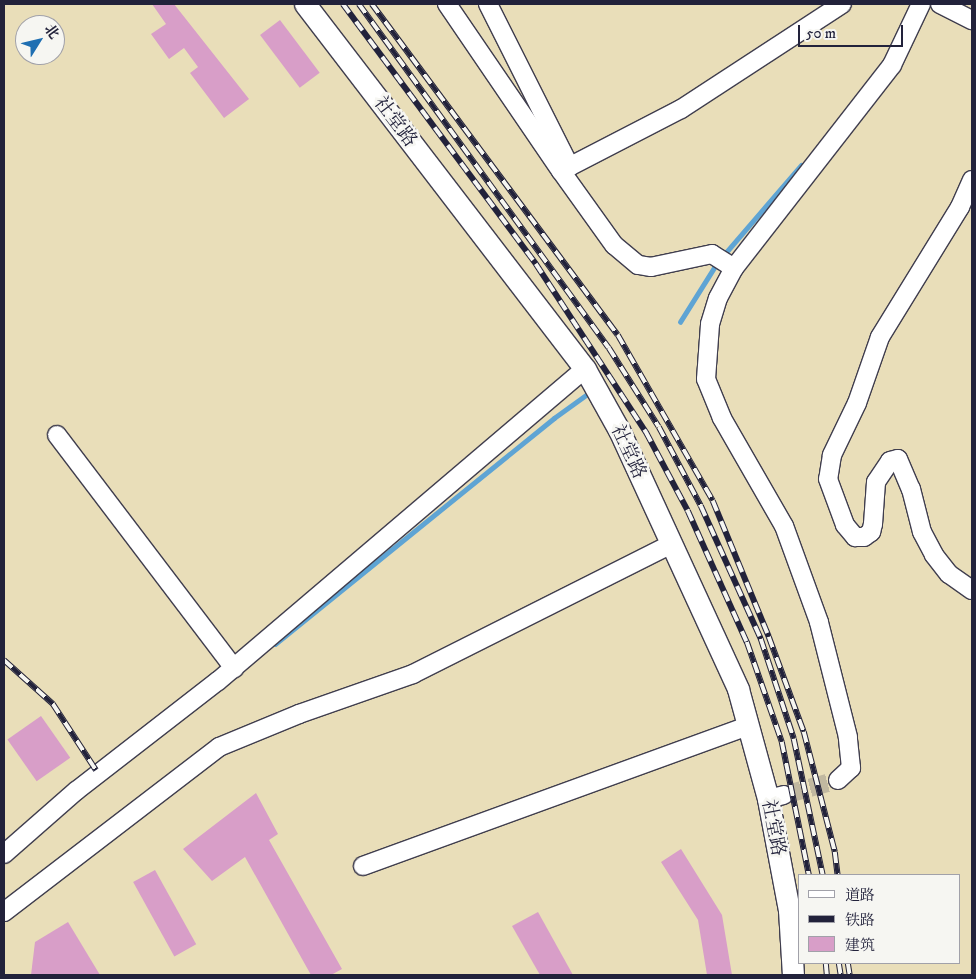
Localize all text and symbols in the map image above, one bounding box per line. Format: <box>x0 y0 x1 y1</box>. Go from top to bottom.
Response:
north arrow <box>15 15 65 65</box>
scale bar <box>801 15 906 47</box>
text: 北 <box>40 21 63 43</box>
text: 50 m <box>806 24 836 43</box>
street label: 社堂路 <box>369 92 421 152</box>
street label: 社堂路 <box>606 421 650 483</box>
street label: 社堂路 <box>756 798 790 858</box>
legend <box>798 874 961 964</box>
text: 道路 <box>845 886 875 905</box>
text: 铁路 <box>845 911 875 930</box>
text: 建筑 <box>845 936 875 955</box>

